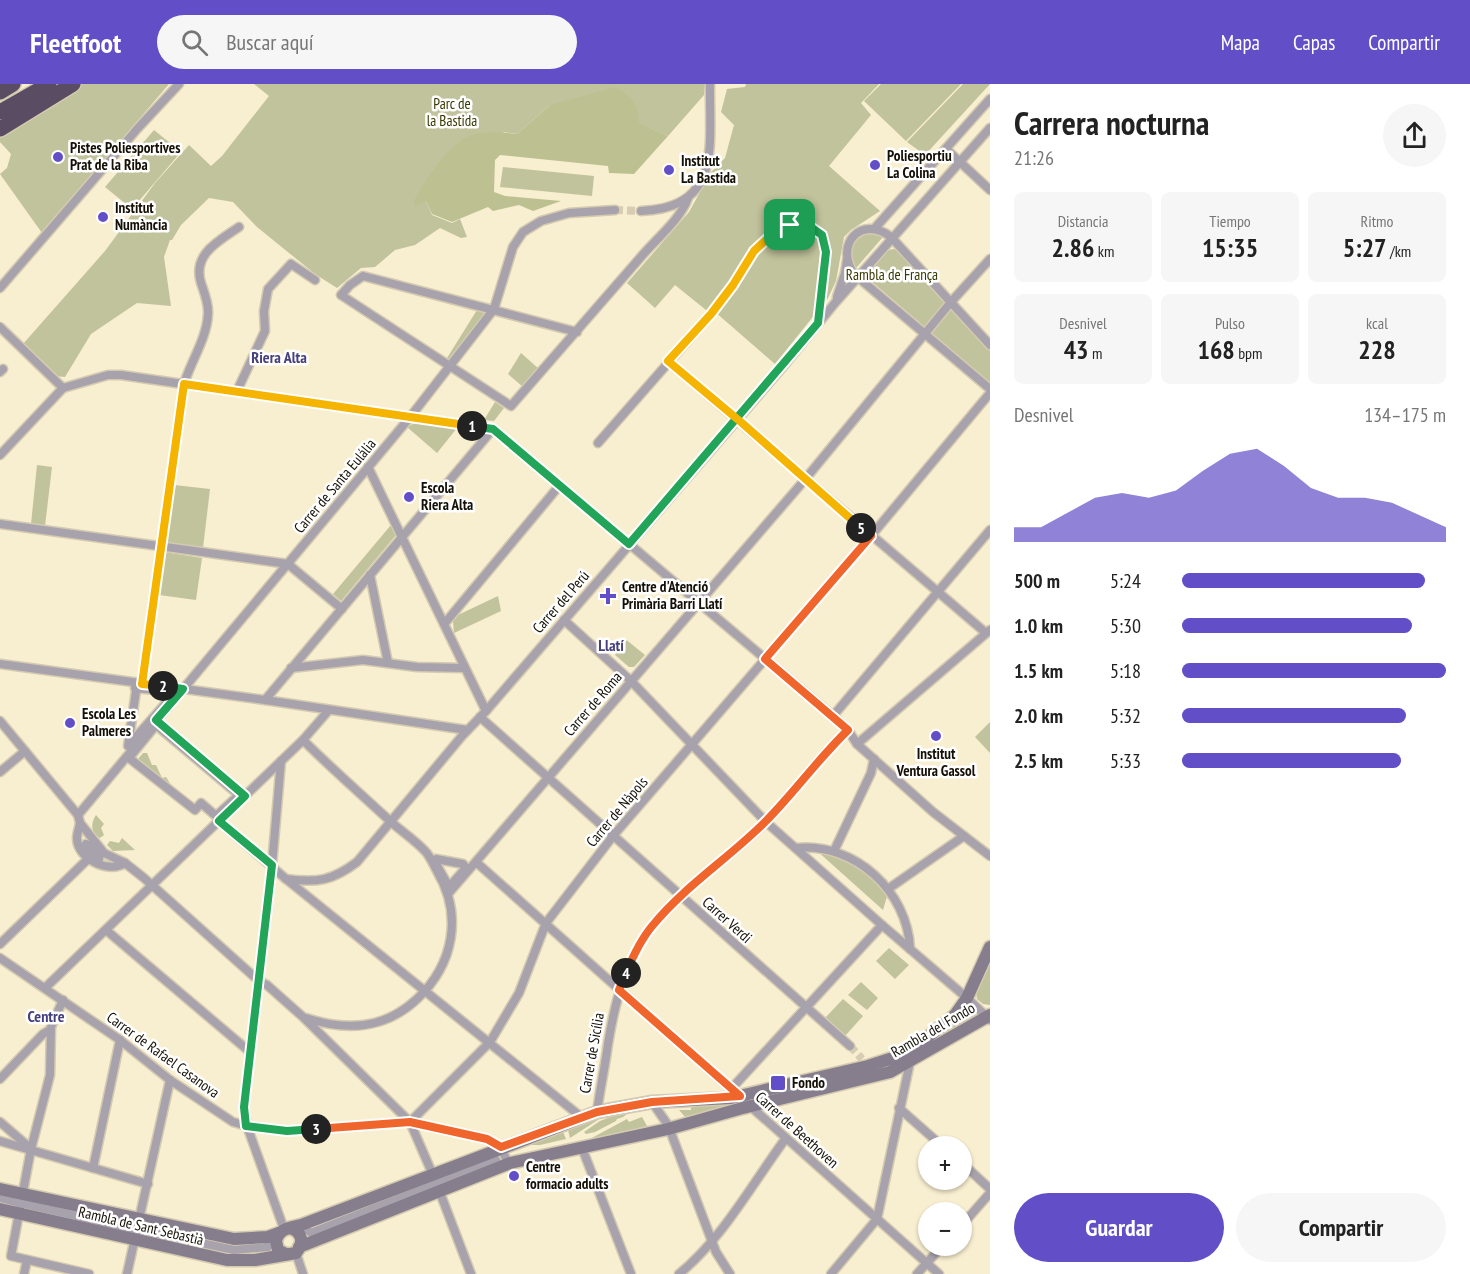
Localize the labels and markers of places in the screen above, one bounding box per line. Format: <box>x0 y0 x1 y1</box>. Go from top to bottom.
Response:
place label: Pistes Poliesportives Prat de la Riba <box>70 138 180 174</box>
place label: Poliesportiu La Colina <box>887 146 952 182</box>
marker: Pistes Poliesportives Prat de la Riba <box>51 150 65 164</box>
place label: Institut La Bastida <box>681 151 736 187</box>
marker: Poliesportiu La Colina <box>868 158 882 172</box>
marker: Institut La Bastida <box>662 163 676 177</box>
place label: Institut Numància <box>115 198 168 234</box>
pin <box>764 199 815 250</box>
marker: Institut Numància <box>96 210 110 224</box>
pin: 1 <box>457 411 487 441</box>
place label: Escola Riera Alta <box>421 478 473 514</box>
marker: Escola Riera Alta <box>402 490 416 504</box>
pin: 5 <box>846 513 876 543</box>
place label: Centre d'Atenció Primària Barri Llatí <box>622 577 723 613</box>
marker: Centre d'Atenció Primària Barri Llatí <box>599 587 617 605</box>
pin: 2 <box>148 671 178 701</box>
place label: Escola Les Palmeres <box>82 704 136 740</box>
marker: Escola Les Palmeres <box>63 716 77 730</box>
marker: Institut Ventura Gassol <box>929 729 943 743</box>
place label: Institut Ventura Gassol <box>896 744 976 780</box>
pin: 4 <box>611 958 641 988</box>
place label: Fondo <box>792 1073 825 1092</box>
marker: Fondo <box>769 1074 787 1092</box>
pin: 3 <box>301 1114 331 1144</box>
place label: Centre formacio adults <box>526 1157 608 1193</box>
marker: Centre formacio adults <box>507 1169 521 1183</box>

